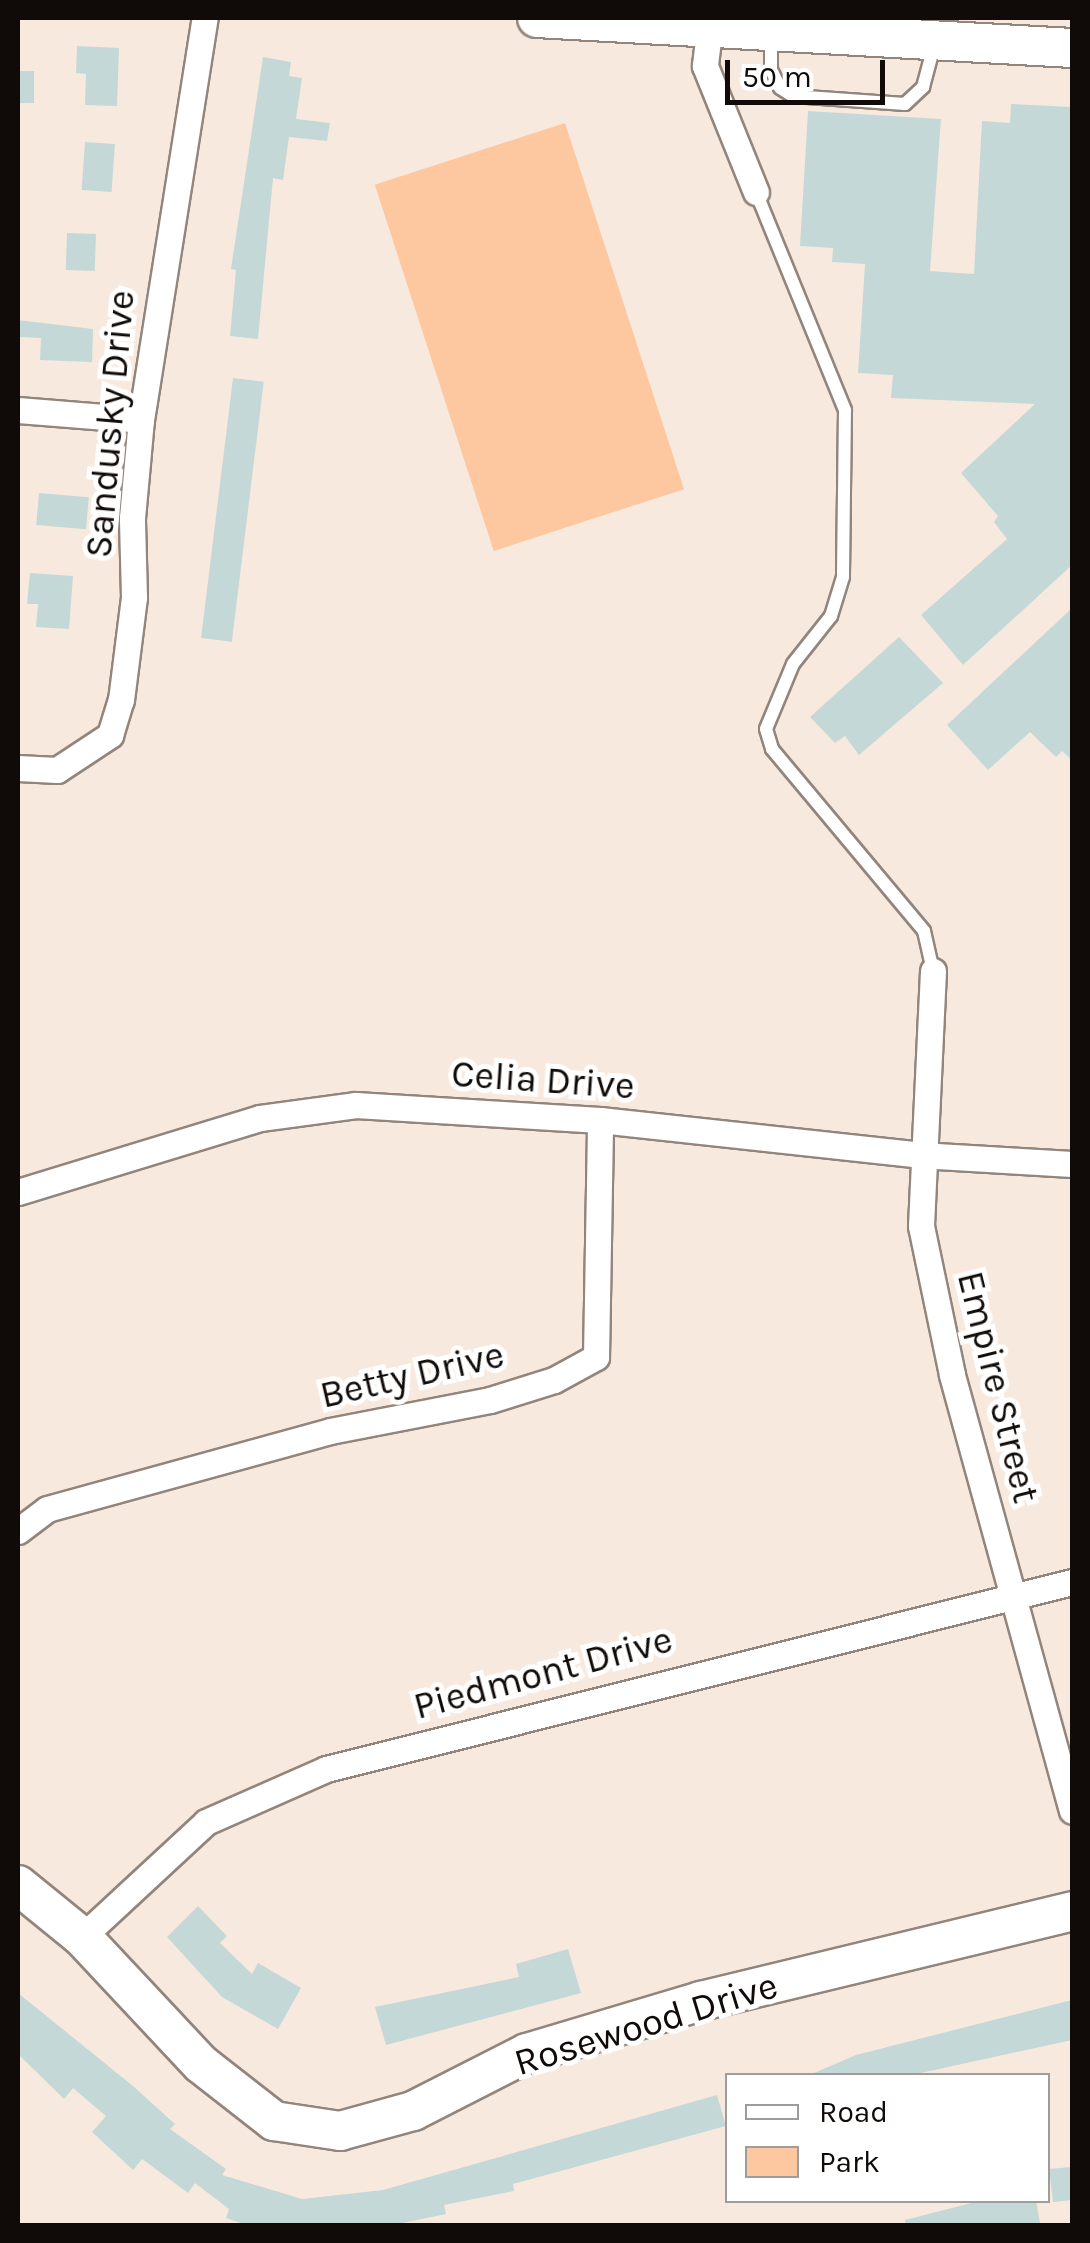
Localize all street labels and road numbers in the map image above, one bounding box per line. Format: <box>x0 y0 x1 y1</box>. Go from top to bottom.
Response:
street label: Sandusky Drive <box>76 288 144 560</box>
street label: Celia Drive <box>450 1051 636 1109</box>
street label: Empire Street <box>947 1266 1049 1508</box>
street label: Betty Drive <box>316 1332 508 1418</box>
street label: Piedmont Drive <box>409 1617 677 1729</box>
street label: Rosewood Drive <box>509 1962 783 2086</box>

